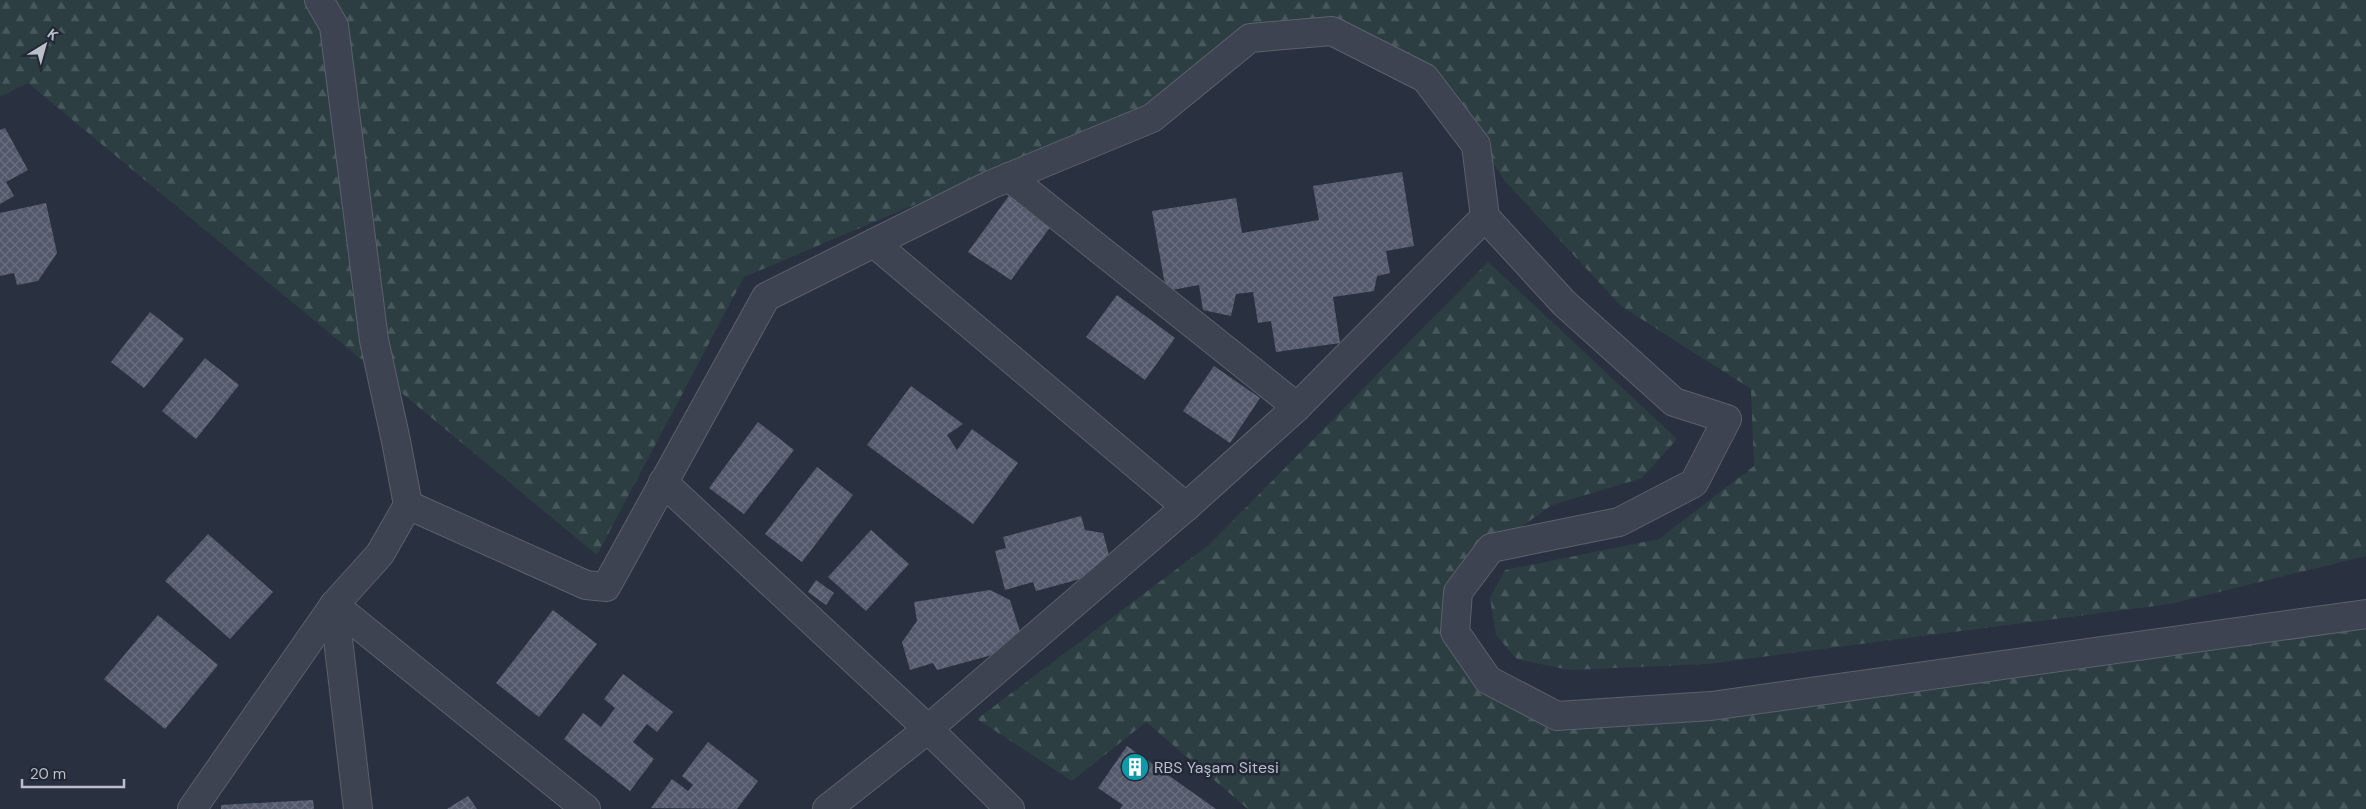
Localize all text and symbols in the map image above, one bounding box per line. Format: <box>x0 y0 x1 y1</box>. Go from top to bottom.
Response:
north arrow <box>20 20 70 70</box>
text: K <box>44 25 62 45</box>
building icon: RBS Yaşam Sitesi <box>1120 752 1150 782</box>
scale bar <box>22 756 125 788</box>
place label: RBS Yaşam Sitesi <box>1154 757 1279 778</box>
text: 20 m <box>30 764 66 784</box>

